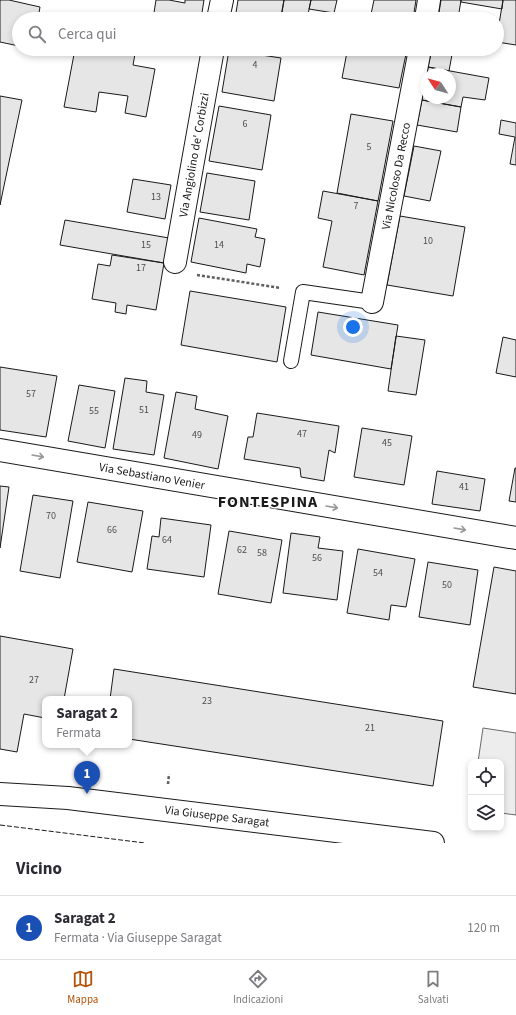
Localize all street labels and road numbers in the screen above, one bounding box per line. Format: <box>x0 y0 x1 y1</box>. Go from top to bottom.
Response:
street label: Via Angiolino de' Corbizzi <box>175 92 214 219</box>
street label: Via Nicoloso Da Recco <box>378 121 415 231</box>
street label: Via Sebastiano Venier <box>98 459 207 494</box>
street label: Via Giuseppe Saragat <box>164 802 270 831</box>

